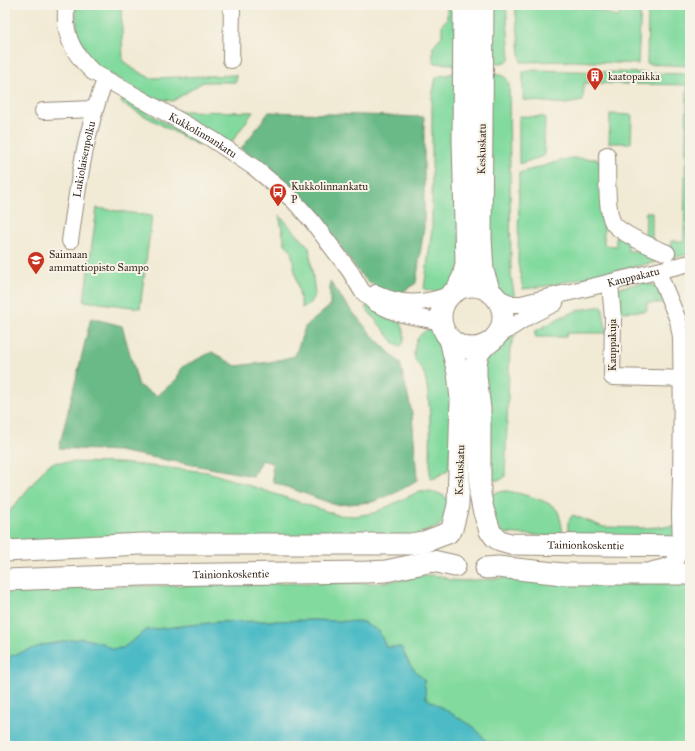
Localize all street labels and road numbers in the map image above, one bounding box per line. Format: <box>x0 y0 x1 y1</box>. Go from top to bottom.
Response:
street label: Kukkolinnankatu <box>167 110 240 161</box>
street label: Lukiolaisenpolku <box>70 119 98 198</box>
street label: Keskuskatu <box>475 123 489 174</box>
street label: Kauppakatu <box>606 264 661 289</box>
street label: Kauppakuja <box>606 319 619 371</box>
street label: Keskuskatu <box>453 444 467 496</box>
street label: Tainionkoskentie <box>547 538 625 552</box>
street label: Tainionkoskentie <box>192 567 270 581</box>

